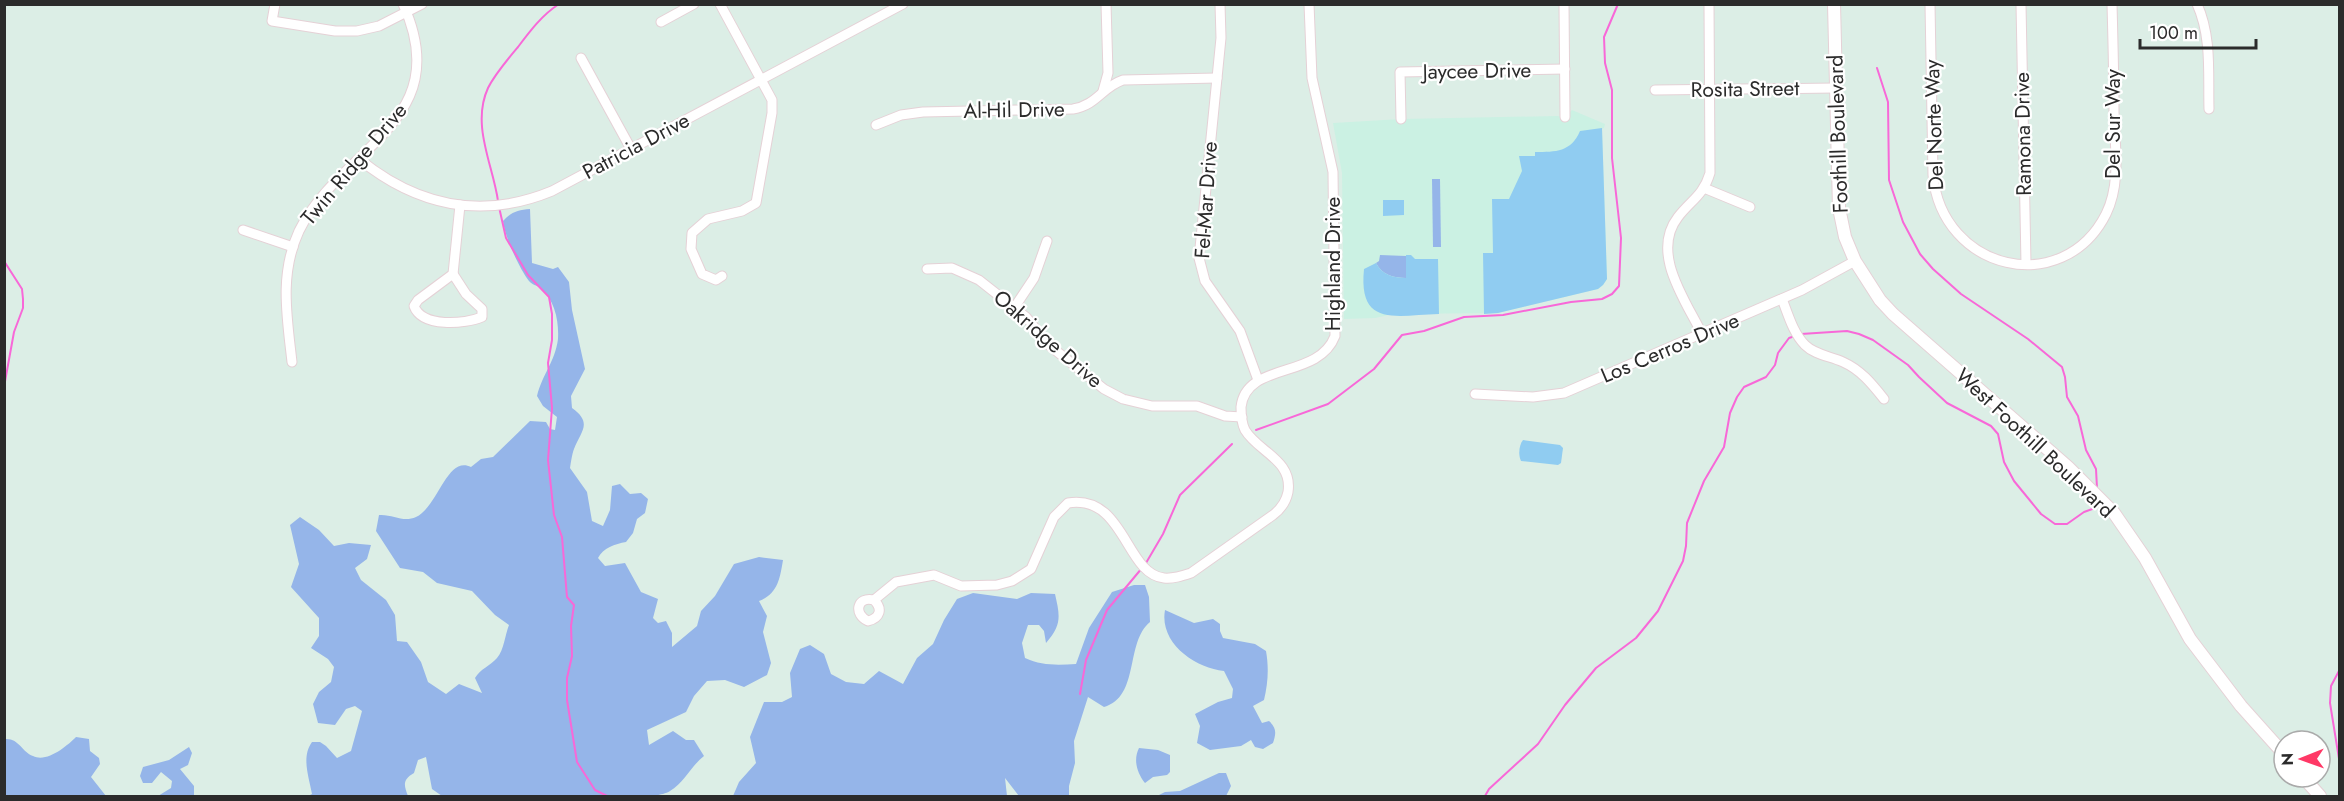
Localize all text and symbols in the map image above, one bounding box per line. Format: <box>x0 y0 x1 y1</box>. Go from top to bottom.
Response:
scale bar <box>2140 12 2256 50</box>
text: 100 m <box>2149 20 2198 46</box>
street label: Foothill Boulevard <box>1820 54 1856 214</box>
street label: Jaycee Drive <box>1419 55 1532 87</box>
street label: Del Norte Way <box>1917 58 1951 191</box>
street label: Del Sur Way <box>2098 68 2128 179</box>
street label: Ramona Drive <box>2007 72 2039 196</box>
street label: Rosita Street <box>1690 73 1800 105</box>
street label: Al-Hil Drive <box>963 94 1065 126</box>
street label: Twin Ridge Drive <box>294 96 414 232</box>
street label: Patricia Drive <box>577 105 695 187</box>
street label: Fel-Mar Drive <box>1187 140 1225 260</box>
street label: Highland Drive <box>1318 197 1348 331</box>
street label: Oakridge Drive <box>987 283 1109 395</box>
street label: Los Cerros Drive <box>1596 305 1744 391</box>
street label: West Foothill Boulevard <box>1949 361 2121 525</box>
north arrow <box>2272 729 2332 789</box>
text: N <box>2276 753 2299 766</box>

